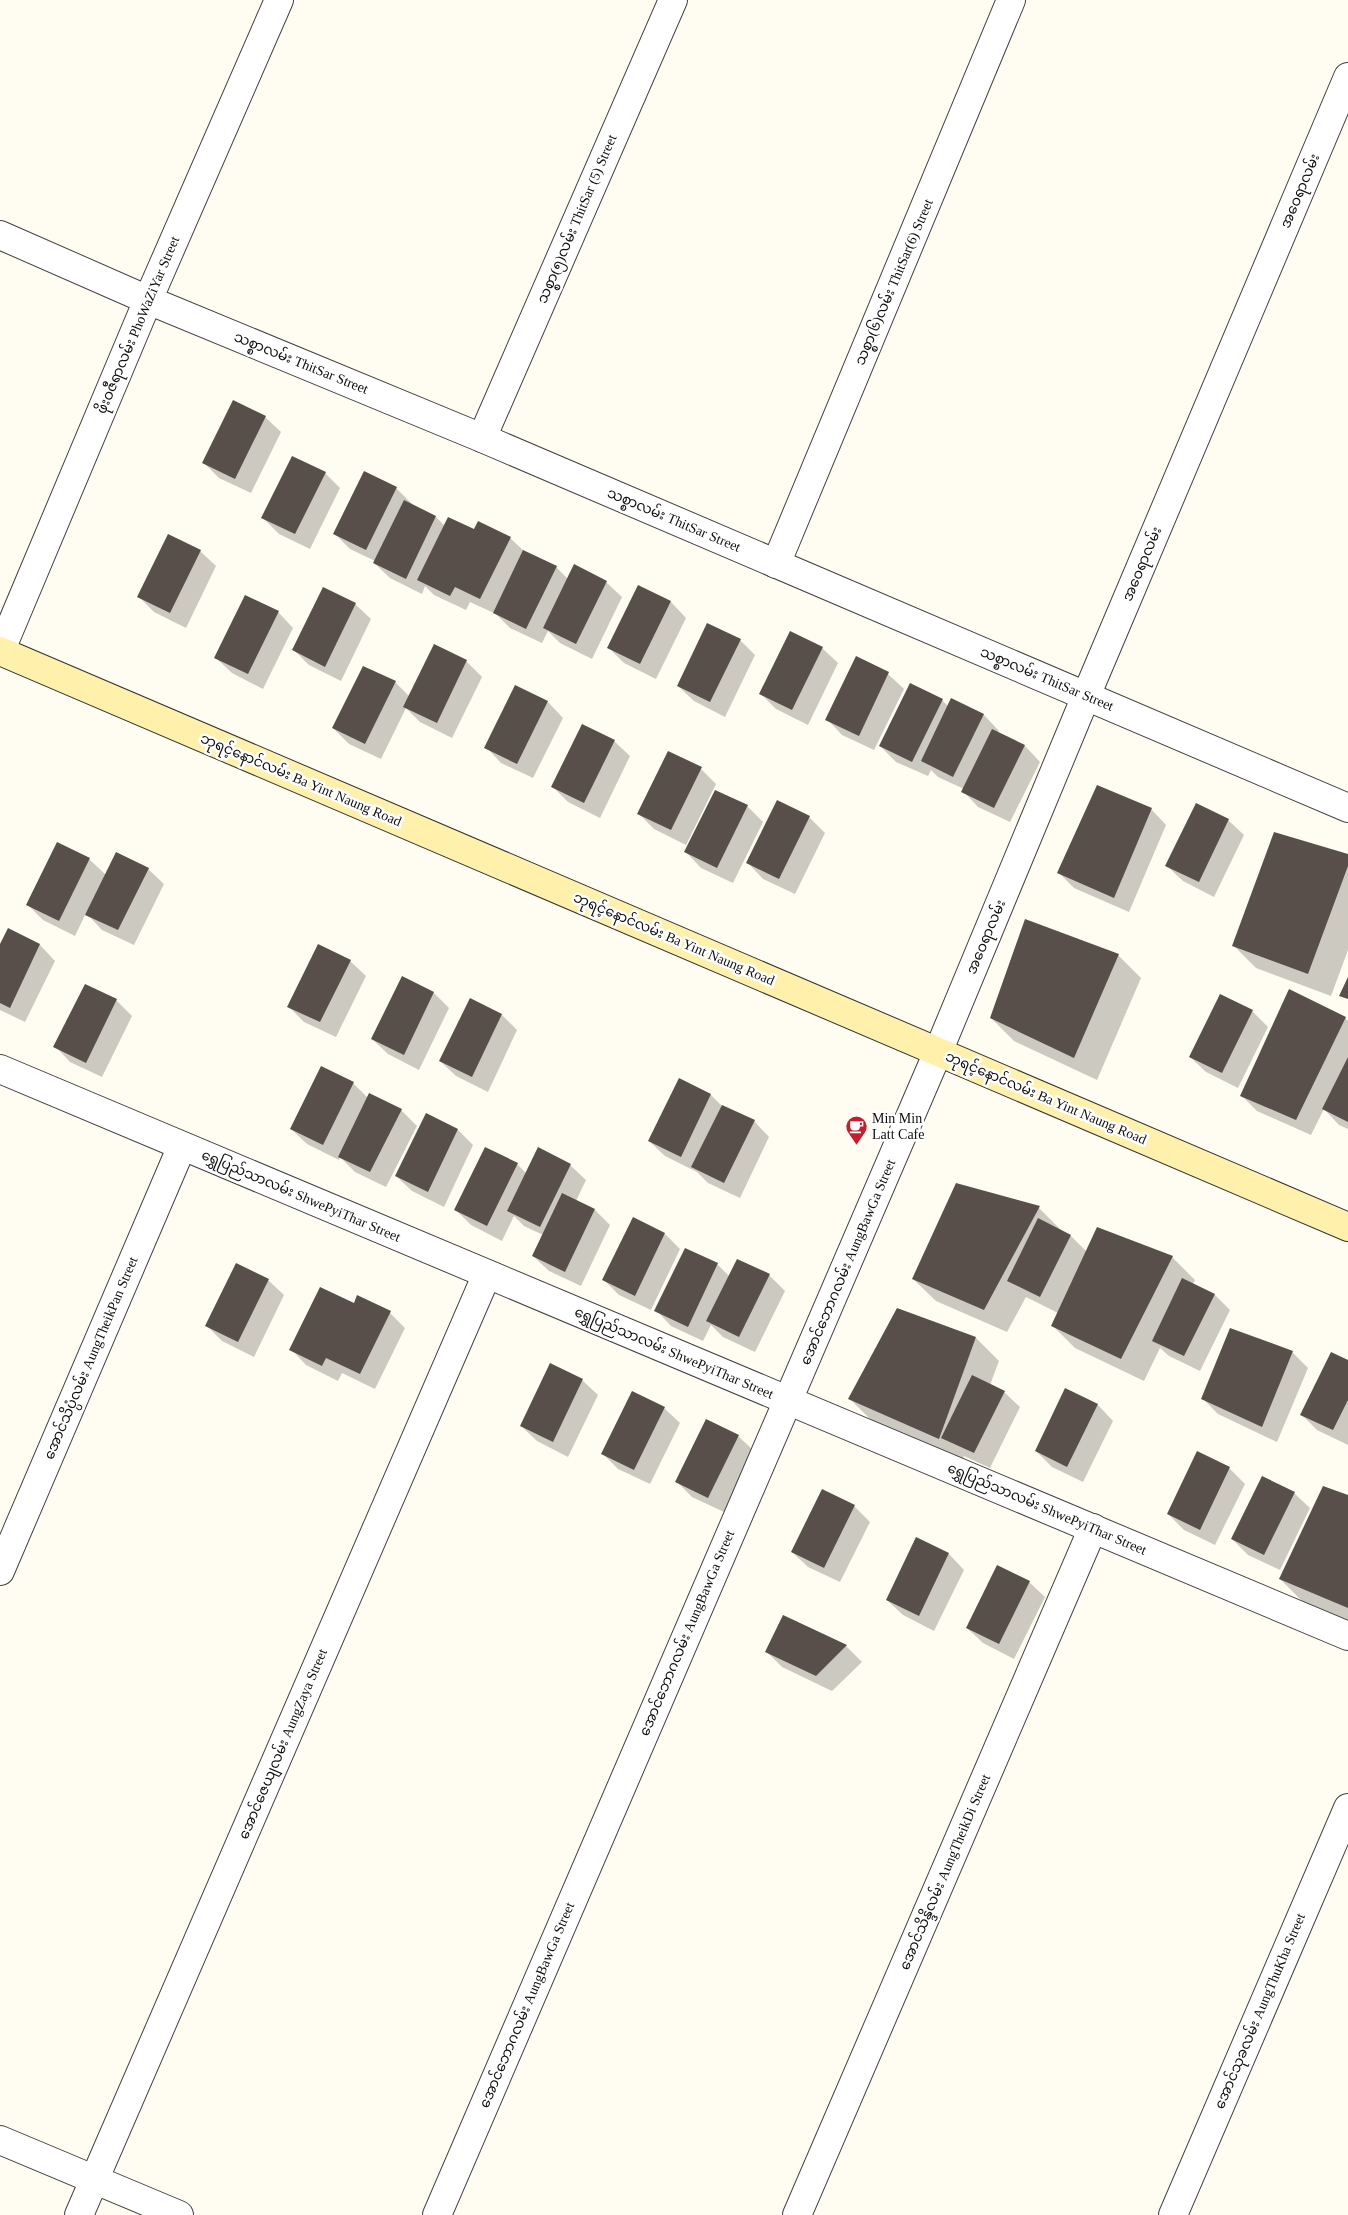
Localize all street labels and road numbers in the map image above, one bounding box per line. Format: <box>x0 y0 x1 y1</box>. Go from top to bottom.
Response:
street label: သစ္စာ(၅)လမ်း ThitSar (5) Street <box>532 131 623 307</box>
street label: အဝေရာလမ်း <box>1275 150 1326 232</box>
street label: သစ္စာ(၆)လမ်း ThitSar(6) Street <box>849 195 940 369</box>
street label: ဖိုးဝဇီရာလမ်း PhoWaZiYar Street <box>91 233 186 417</box>
street label: သစ္စာလမ်း ThitSar Street <box>230 326 371 401</box>
street label: သစ္စာလမ်း ThitSar Street <box>603 482 744 559</box>
street label: အဝေရာလမ်း <box>1117 523 1168 605</box>
street label: သစ္စာလမ်း ThitSar Street <box>976 641 1117 718</box>
street label: ဘုရင့်နောင်လမ်း Ba Yint Naung Road <box>197 728 405 833</box>
street label: ဘုရင့်နောင်လမ်း Ba Yint Naung Road <box>570 887 778 992</box>
street label: အဝေရာလမ်း <box>961 896 1012 978</box>
street label: ဘုရင့်နောင်လမ်း Ba Yint Naung Road <box>942 1046 1150 1151</box>
street label: ရွှေပြည်သာလမ်း ShwePyiThar Street <box>198 1144 404 1249</box>
street label: အောင်ဘောဂလမ်း AungBawGa Street <box>795 1156 898 1367</box>
street label: အောင်သိပ္ပံလမ်း AungTheikPan Street <box>39 1253 145 1463</box>
street label: ရွှေပြည်သာလမ်း ShwePyiThar Street <box>571 1301 777 1406</box>
street label: ရွှေပြည်သာလမ်း ShwePyiThar Street <box>944 1457 1150 1562</box>
street label: အောင်ဘောဂလမ်း AungBawGa Street <box>634 1527 737 1738</box>
street label: အောင်ဇေယျလမ်း AungZaya Street <box>233 1645 334 1843</box>
street label: အောင်သိန္ဒိလမ်း AungTheikDi Street <box>894 1771 997 1974</box>
street label: အောင်ဘောဂလမ်း AungBawGa Street <box>474 1899 577 2110</box>
street label: အောင်သုခလမ်း AungThuKha Street <box>1209 1910 1312 2113</box>

